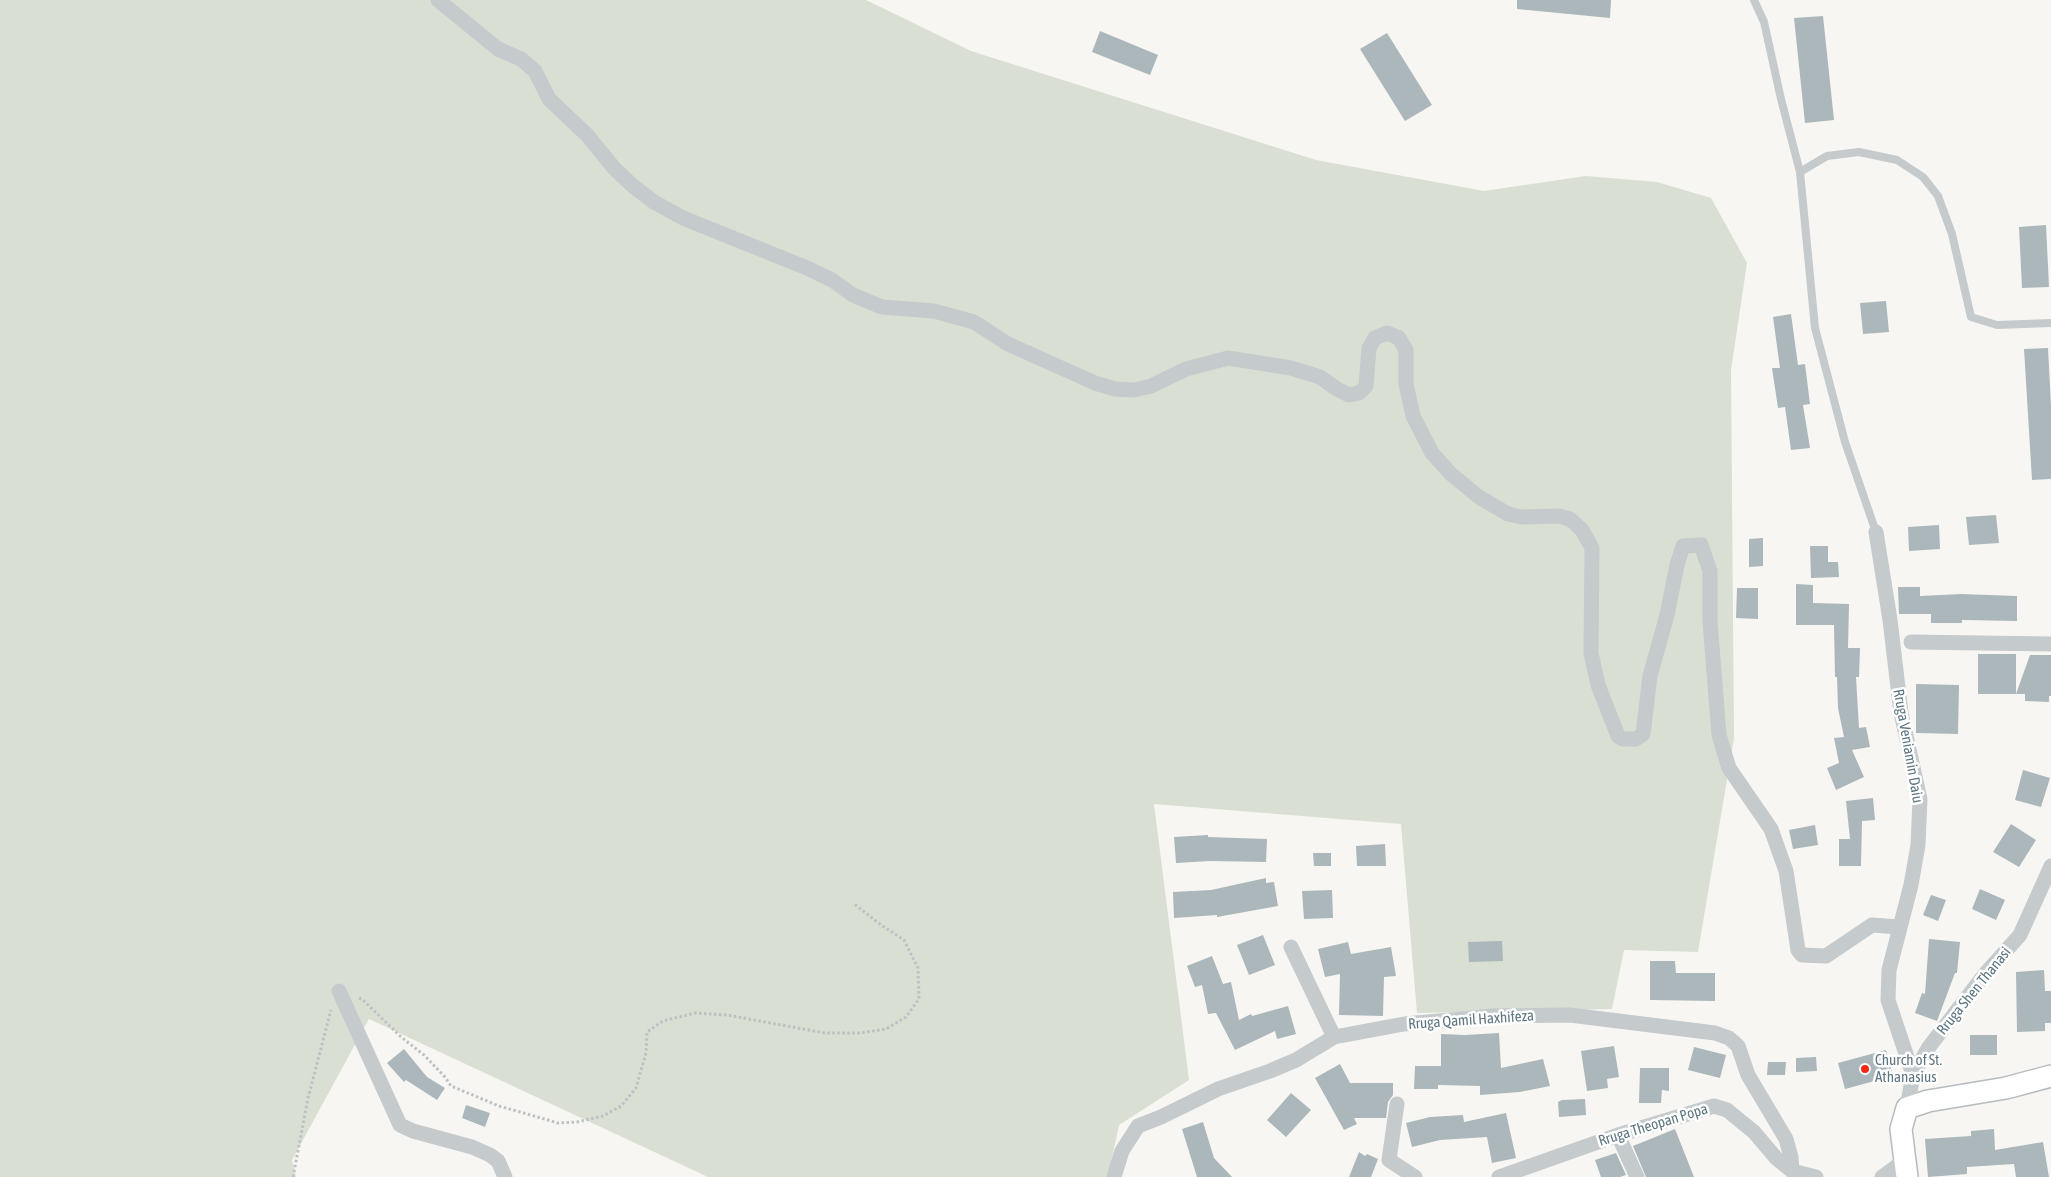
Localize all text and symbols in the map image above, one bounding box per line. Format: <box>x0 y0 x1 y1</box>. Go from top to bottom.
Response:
street label: Rruga Veniamin Daiu <box>1889 688 1927 804</box>
street label: Rruga Shen Thanasi <box>1933 944 2015 1038</box>
street label: Rruga Qamil Haxhifeza <box>1407 1007 1535 1033</box>
place label: Church of St. Athanasius <box>1875 1051 1942 1086</box>
marker: Church of St. Athanasius <box>1859 1063 1871 1075</box>
street label: Rruga Theopan Popa <box>1596 1100 1710 1150</box>

